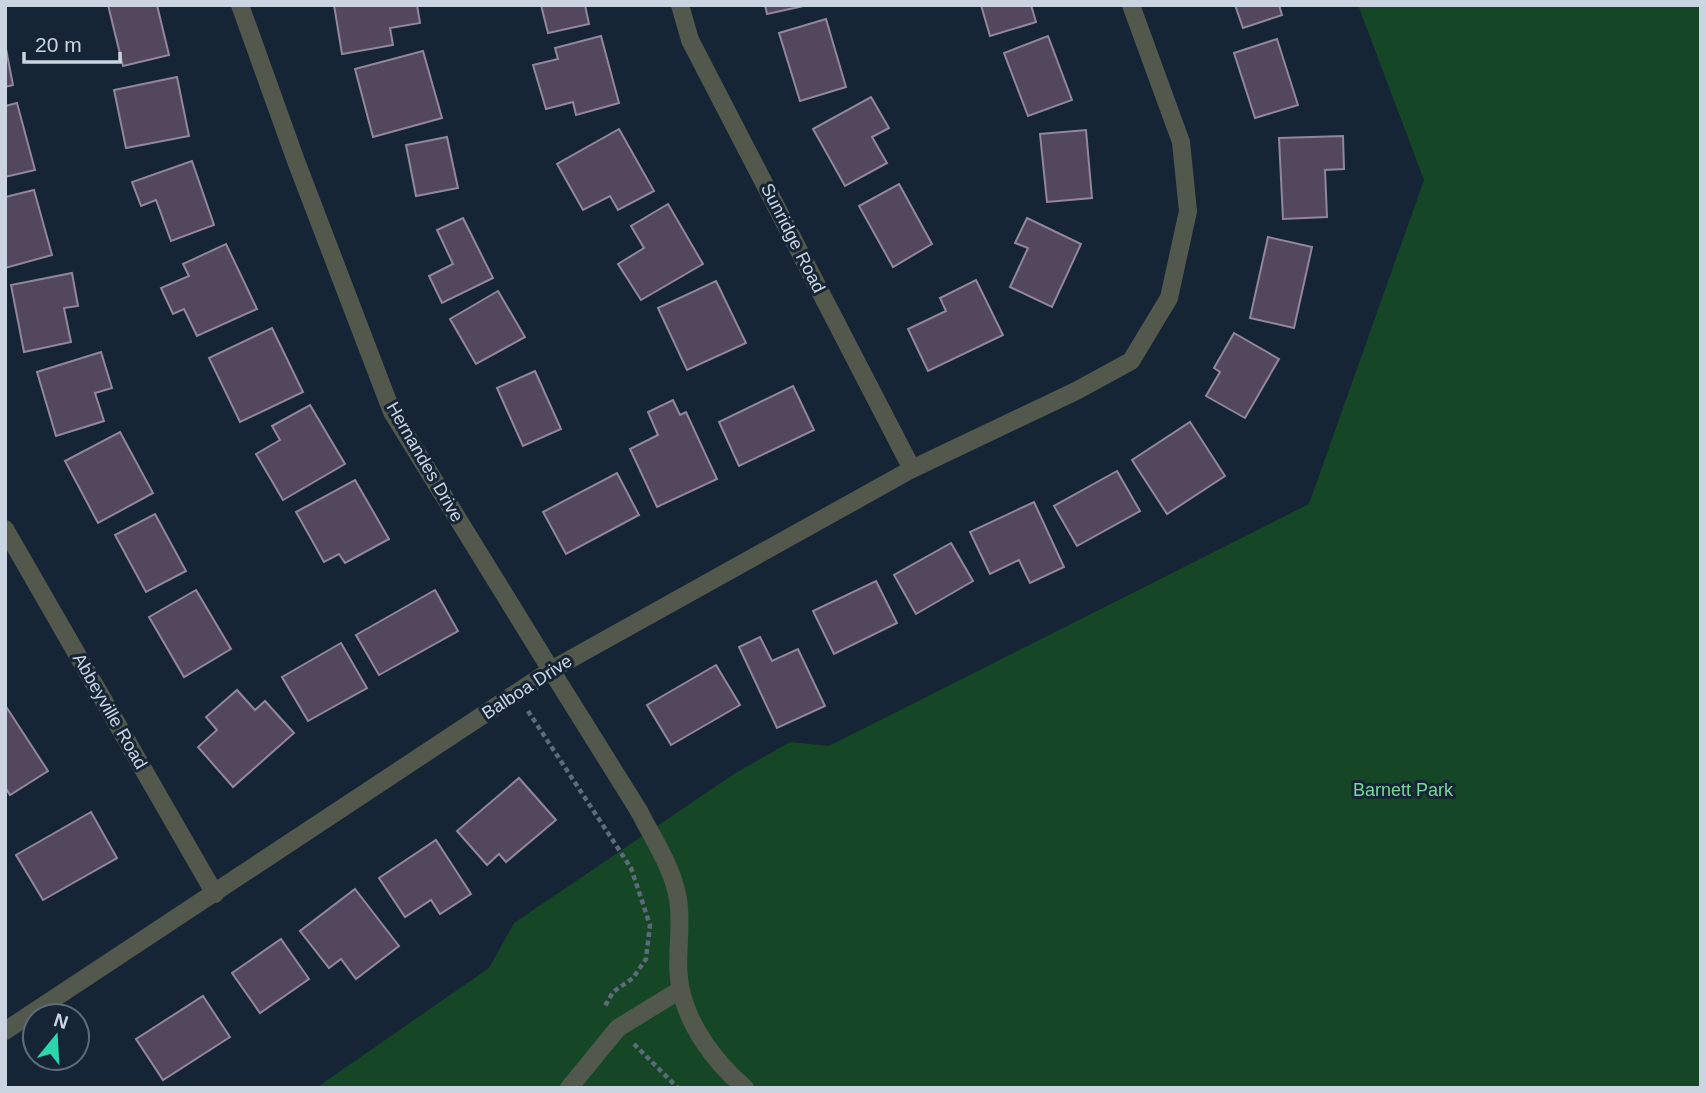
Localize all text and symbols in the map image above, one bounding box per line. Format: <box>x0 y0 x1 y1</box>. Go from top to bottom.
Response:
scale bar <box>24 21 121 65</box>
text: 20 m <box>35 33 82 56</box>
street label: Sunridge Road <box>757 180 829 296</box>
street label: Hernandes Drive <box>383 399 467 525</box>
street label: Abbeyville Road <box>69 650 151 772</box>
street label: Balboa Drive <box>478 651 576 723</box>
park label: Barnett Park <box>1353 780 1454 800</box>
north arrow <box>21 1002 91 1072</box>
text: N <box>51 1009 71 1033</box>

